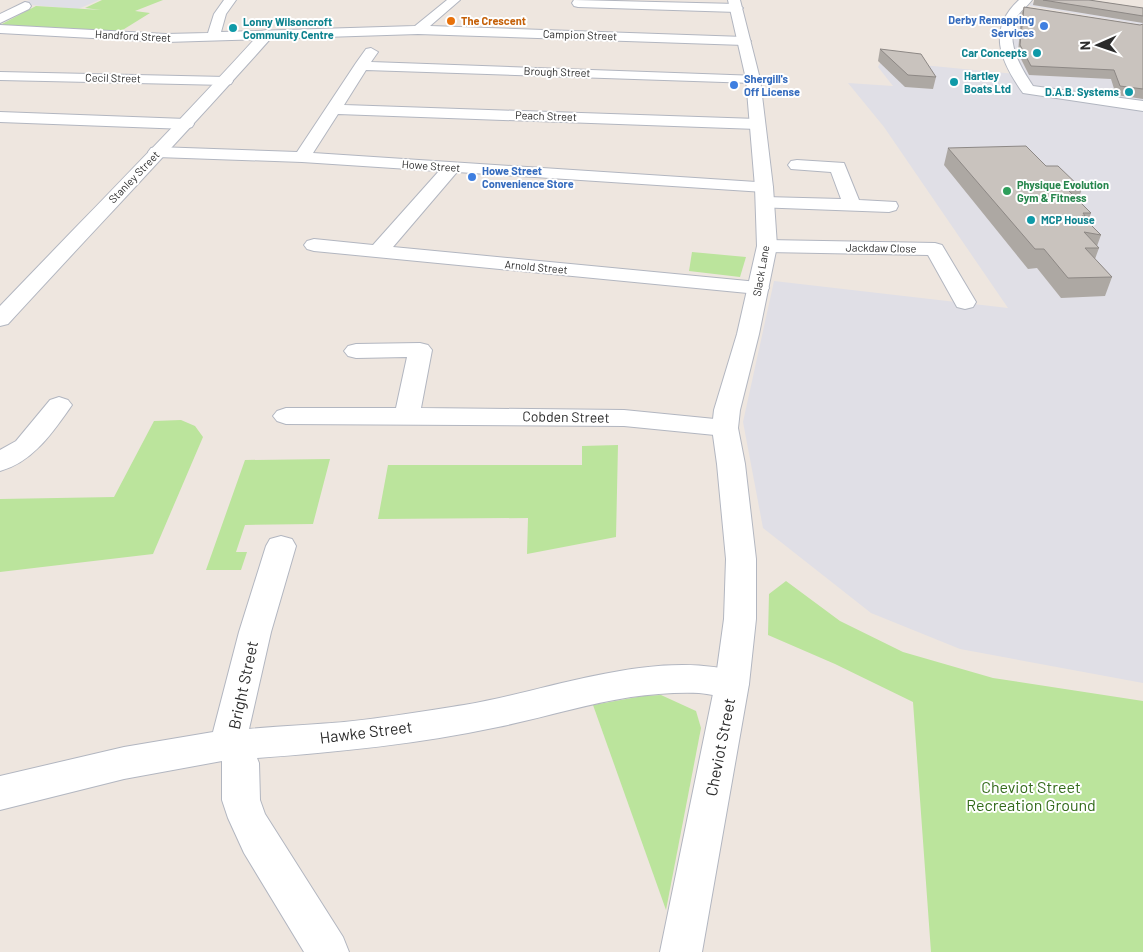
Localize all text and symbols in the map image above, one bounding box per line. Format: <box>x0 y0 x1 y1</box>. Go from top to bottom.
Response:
place label: Derby Remapping Services <box>948 13 1034 39</box>
place label: The Crescent <box>461 14 526 27</box>
place label: Lonny Wilsoncroft Community Centre <box>243 15 334 41</box>
marker: The Crescent <box>445 15 457 27</box>
marker: Derby Remapping Services <box>1038 20 1050 32</box>
north arrow <box>1073 20 1123 70</box>
marker: Lonny Wilsoncroft Community Centre <box>227 22 239 34</box>
street label: Handford Street <box>95 27 171 44</box>
street label: Campion Street <box>543 27 617 42</box>
text: N <box>1076 41 1093 50</box>
place label: Car Concepts <box>962 46 1027 59</box>
marker: Car Concepts <box>1031 47 1043 59</box>
street label: Brough Street <box>523 64 591 79</box>
place label: Hartley Boats Ltd <box>964 69 1011 95</box>
street label: Cecil Street <box>85 71 141 84</box>
place label: Shergill's Off License <box>744 72 800 98</box>
marker: Hartley Boats Ltd <box>948 76 960 88</box>
marker: Shergill's Off License <box>728 79 740 91</box>
place label: D.A.B. Systems <box>1045 85 1119 98</box>
marker: D.A.B. Systems <box>1123 86 1135 98</box>
street label: Peach Street <box>515 108 577 123</box>
street label: Stanley Street <box>106 148 162 205</box>
street label: Howe Street <box>401 157 461 174</box>
place label: Howe Street Convenience Store <box>482 164 574 190</box>
marker: Howe Street Convenience Store <box>466 171 478 183</box>
place label: Physique Evolution Gym & Fitness <box>1017 178 1109 204</box>
marker: Physique Evolution Gym & Fitness <box>1001 185 1013 197</box>
place label: MCP House <box>1041 213 1095 226</box>
marker: MCP House <box>1025 214 1037 226</box>
street label: Jackdaw Close <box>845 240 917 255</box>
street label: Slack Lane <box>750 244 771 297</box>
street label: Arnold Street <box>504 257 568 276</box>
street label: Cobden Street <box>522 407 610 426</box>
street label: Bright Street <box>224 639 261 731</box>
street label: Cheviot Street <box>701 696 738 798</box>
street label: Hawke Street <box>319 716 413 747</box>
park label: Cheviot Street Recreation Ground <box>966 777 1096 814</box>

